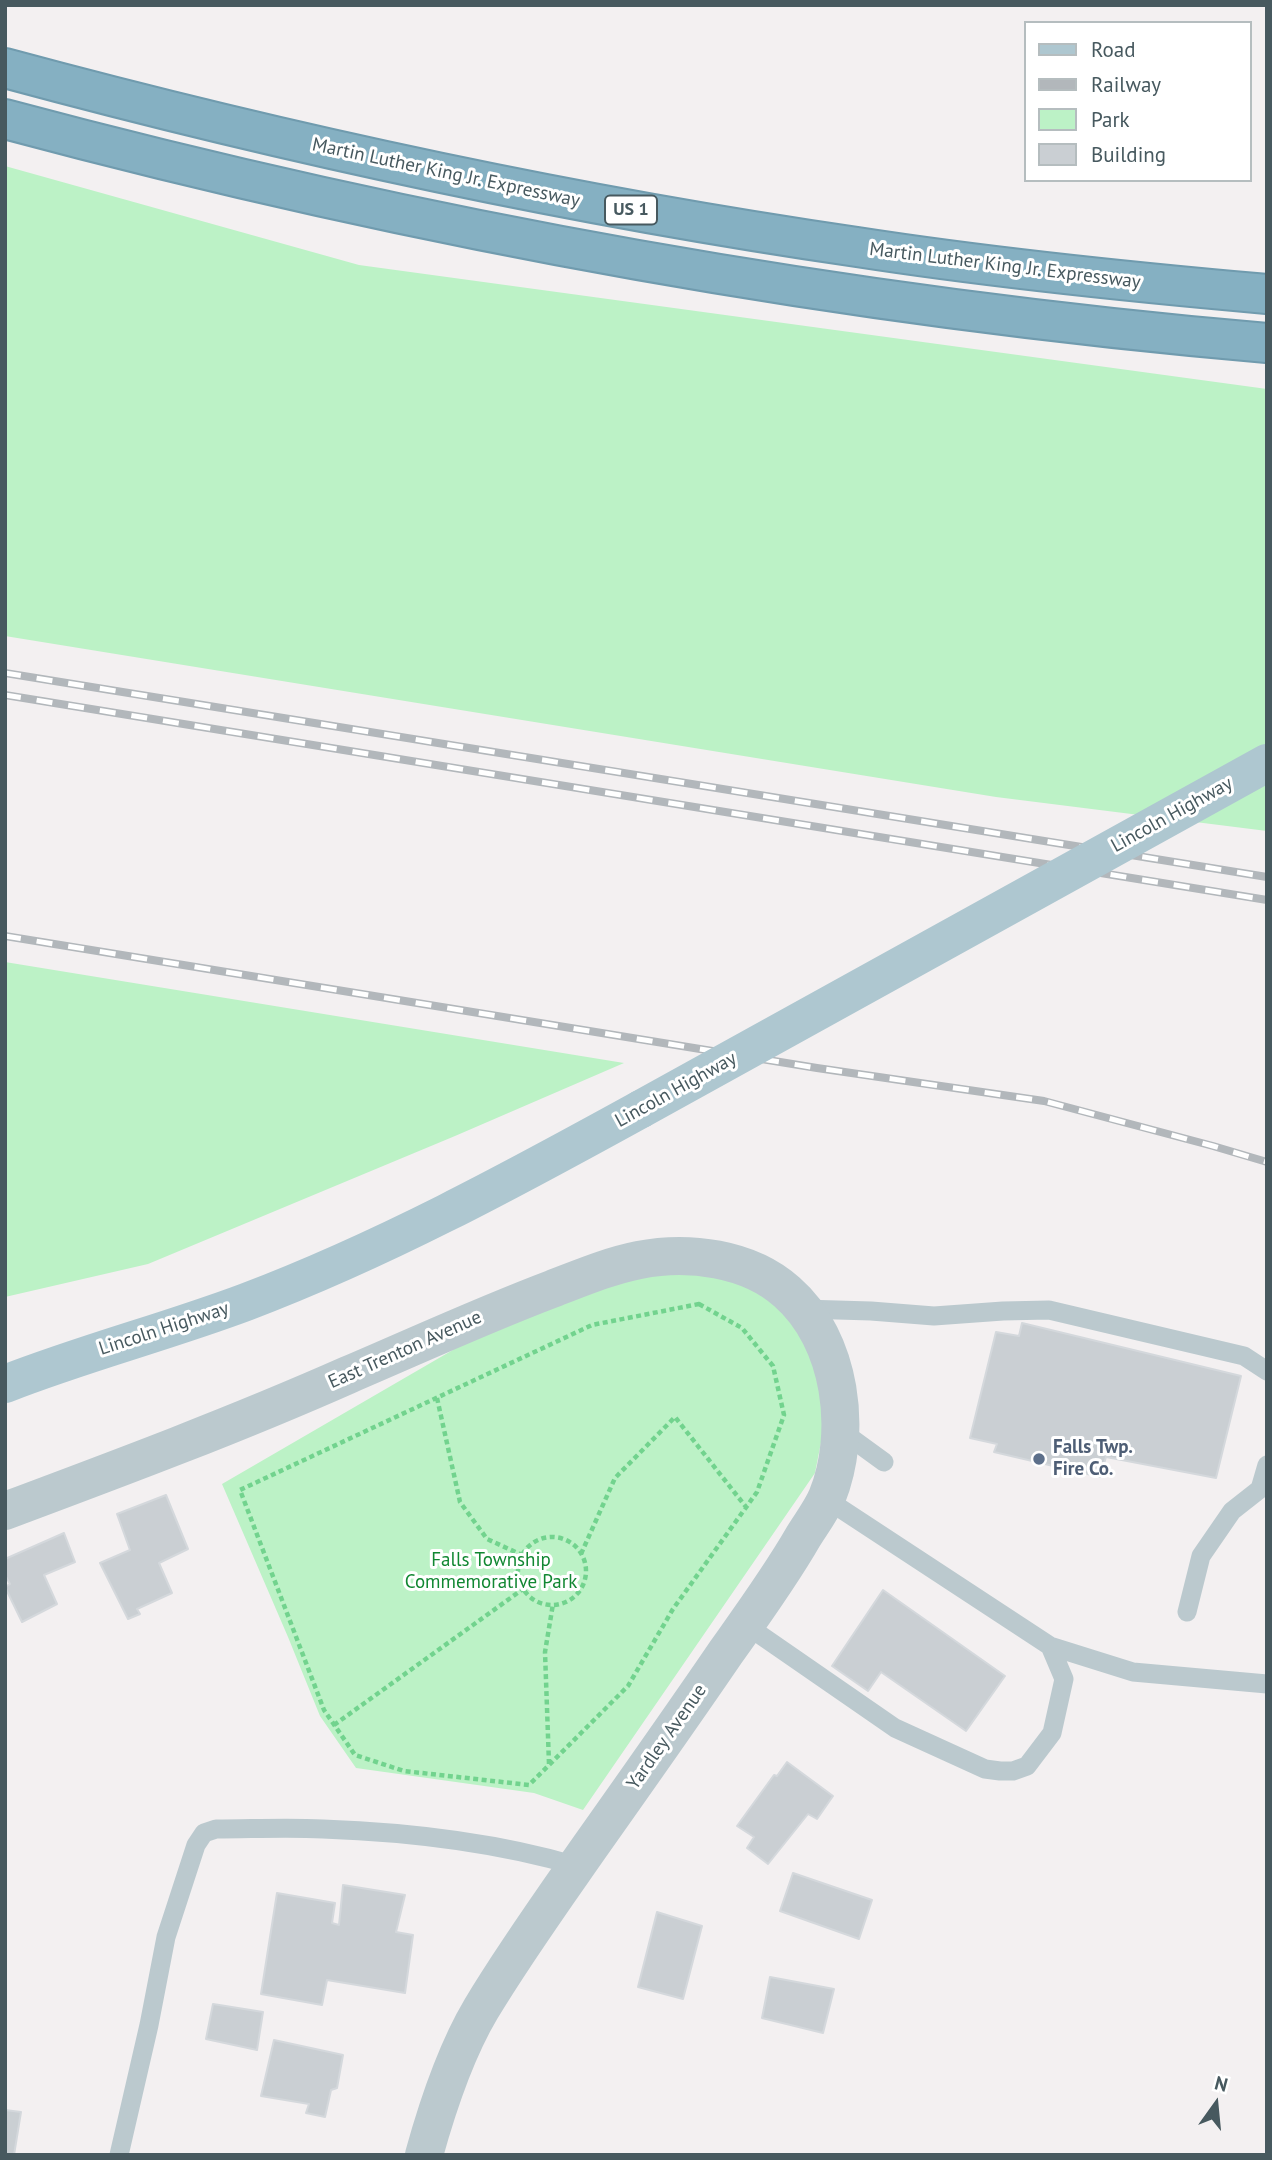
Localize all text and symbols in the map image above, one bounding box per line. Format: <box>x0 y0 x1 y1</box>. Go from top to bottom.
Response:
legend <box>1024 21 1251 182</box>
text: Road <box>1091 36 1135 63</box>
text: Railway <box>1091 71 1161 98</box>
text: Park <box>1091 106 1130 133</box>
street label: Martin Luther King Jr. Expressway <box>310 133 582 213</box>
text: Building <box>1091 141 1166 168</box>
road number: US 1 <box>605 196 657 224</box>
street label: Martin Luther King Jr. Expressway <box>868 238 1142 294</box>
street label: Lincoln Highway <box>1107 772 1237 858</box>
street label: Lincoln Highway <box>611 1047 741 1133</box>
street label: Lincoln Highway <box>96 1297 232 1361</box>
street label: East Trenton Avenue <box>325 1306 485 1394</box>
place label: Falls Twp. Fire Co. <box>1053 1437 1133 1481</box>
marker: Falls Twp. Fire Co. <box>1031 1451 1047 1467</box>
park label: Falls Township Commemorative Park <box>405 1550 577 1594</box>
street label: Yardley Avenue <box>622 1680 712 1794</box>
north arrow <box>1181 2069 1251 2139</box>
text: N <box>1212 2071 1231 2097</box>

